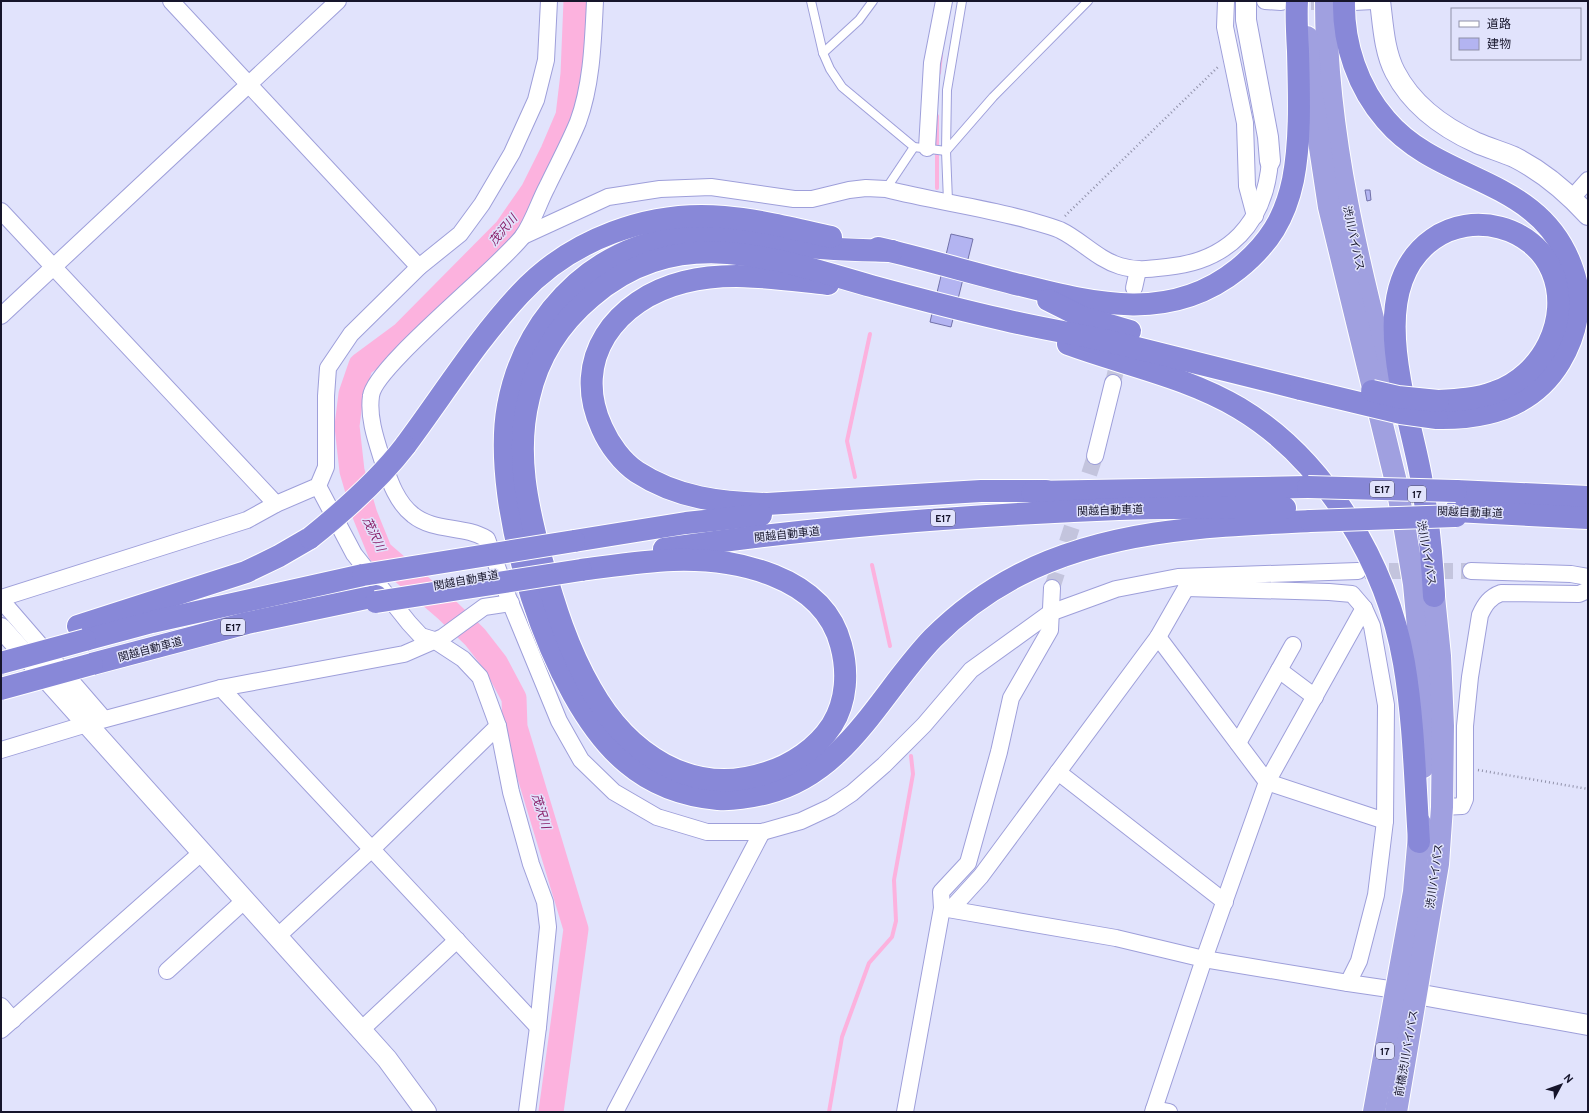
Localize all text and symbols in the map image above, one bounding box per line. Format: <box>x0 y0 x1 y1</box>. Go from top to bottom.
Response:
legend <box>1451 8 1581 60</box>
text: 道路 <box>1487 17 1511 33</box>
text: 建物 <box>1487 37 1511 53</box>
street label: 渋川バイパス <box>1339 205 1367 272</box>
water label: 茂沢川 <box>486 210 523 250</box>
road number: E17 <box>1370 481 1394 497</box>
road number: 17 <box>1408 486 1426 502</box>
street label: 関越自動車道 <box>1077 503 1143 519</box>
street label: 関越自動車道 <box>1437 505 1503 521</box>
road number: E17 <box>931 510 955 526</box>
water label: 茂沢川 <box>358 515 389 556</box>
street label: 渋川バイパス <box>1413 520 1439 587</box>
street label: 関越自動車道 <box>754 525 821 545</box>
street label: 関越自動車道 <box>432 568 500 594</box>
road number: E17 <box>221 619 245 635</box>
street label: 関越自動車道 <box>117 635 184 665</box>
water label: 茂沢川 <box>527 792 554 833</box>
street label: 渋川バイパス <box>1423 843 1446 910</box>
street label: 前橋渋川バイパス <box>1392 1009 1421 1098</box>
road number: 17 <box>1376 1043 1394 1059</box>
north arrow <box>1541 1065 1581 1105</box>
text: N <box>1560 1072 1576 1087</box>

